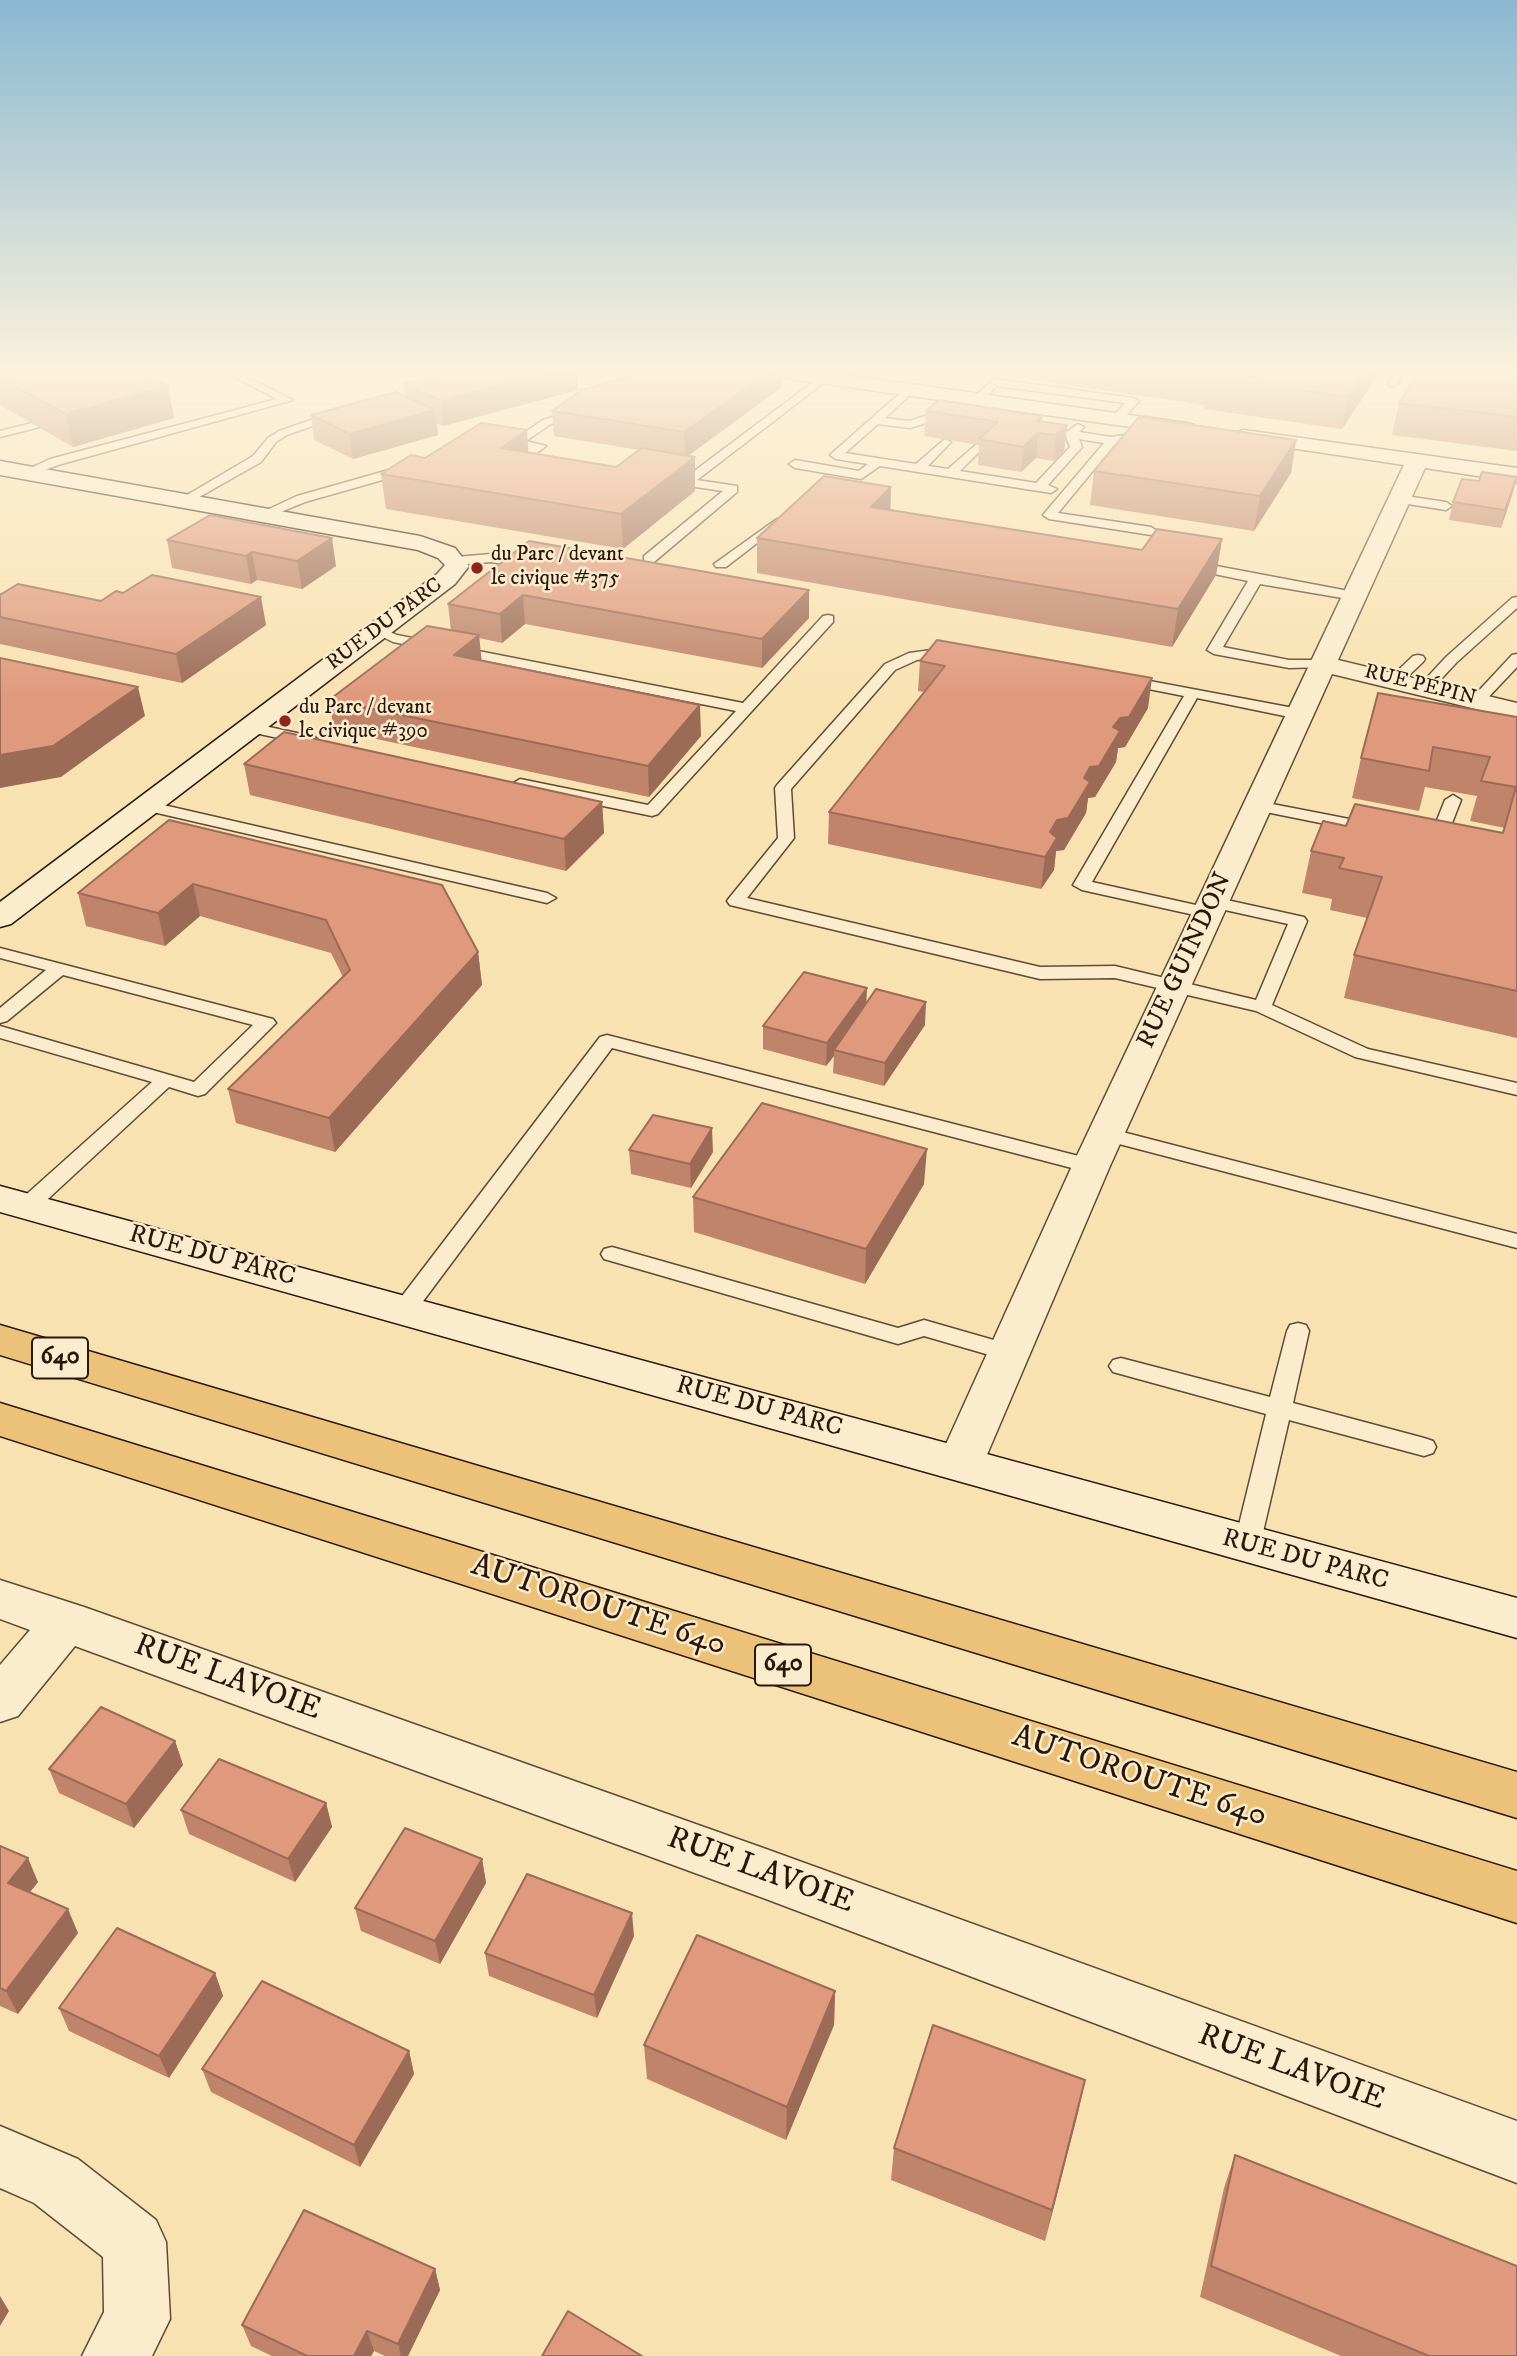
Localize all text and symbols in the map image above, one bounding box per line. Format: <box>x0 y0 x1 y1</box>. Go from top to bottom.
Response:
place label: du Parc / devant le civique #375 <box>491 543 624 593</box>
marker: du Parc / devant le civique #375 <box>469 560 485 576</box>
street label: RUE DU PARC <box>322 573 448 677</box>
street label: RUE PÉPIN <box>1361 660 1479 712</box>
place label: du Parc / devant le civique #390 <box>299 696 432 746</box>
marker: du Parc / devant le civique #390 <box>277 713 293 729</box>
street label: RUE GUINDON <box>1132 868 1240 1054</box>
street label: RUE DU PARC <box>125 1220 299 1294</box>
road number: 640 <box>32 1338 88 1378</box>
street label: RUE DU PARC <box>672 1371 846 1445</box>
street label: RUE DU PARC <box>1218 1524 1392 1598</box>
street label: AUTOROUTE 640 <box>466 1548 730 1666</box>
street label: RUE LAVOIE <box>128 1627 326 1731</box>
road number: 640 <box>755 1644 811 1686</box>
street label: AUTOROUTE 640 <box>1007 1719 1271 1837</box>
street label: RUE LAVOIE <box>661 1820 859 1924</box>
street label: RUE LAVOIE <box>1192 2017 1390 2121</box>

